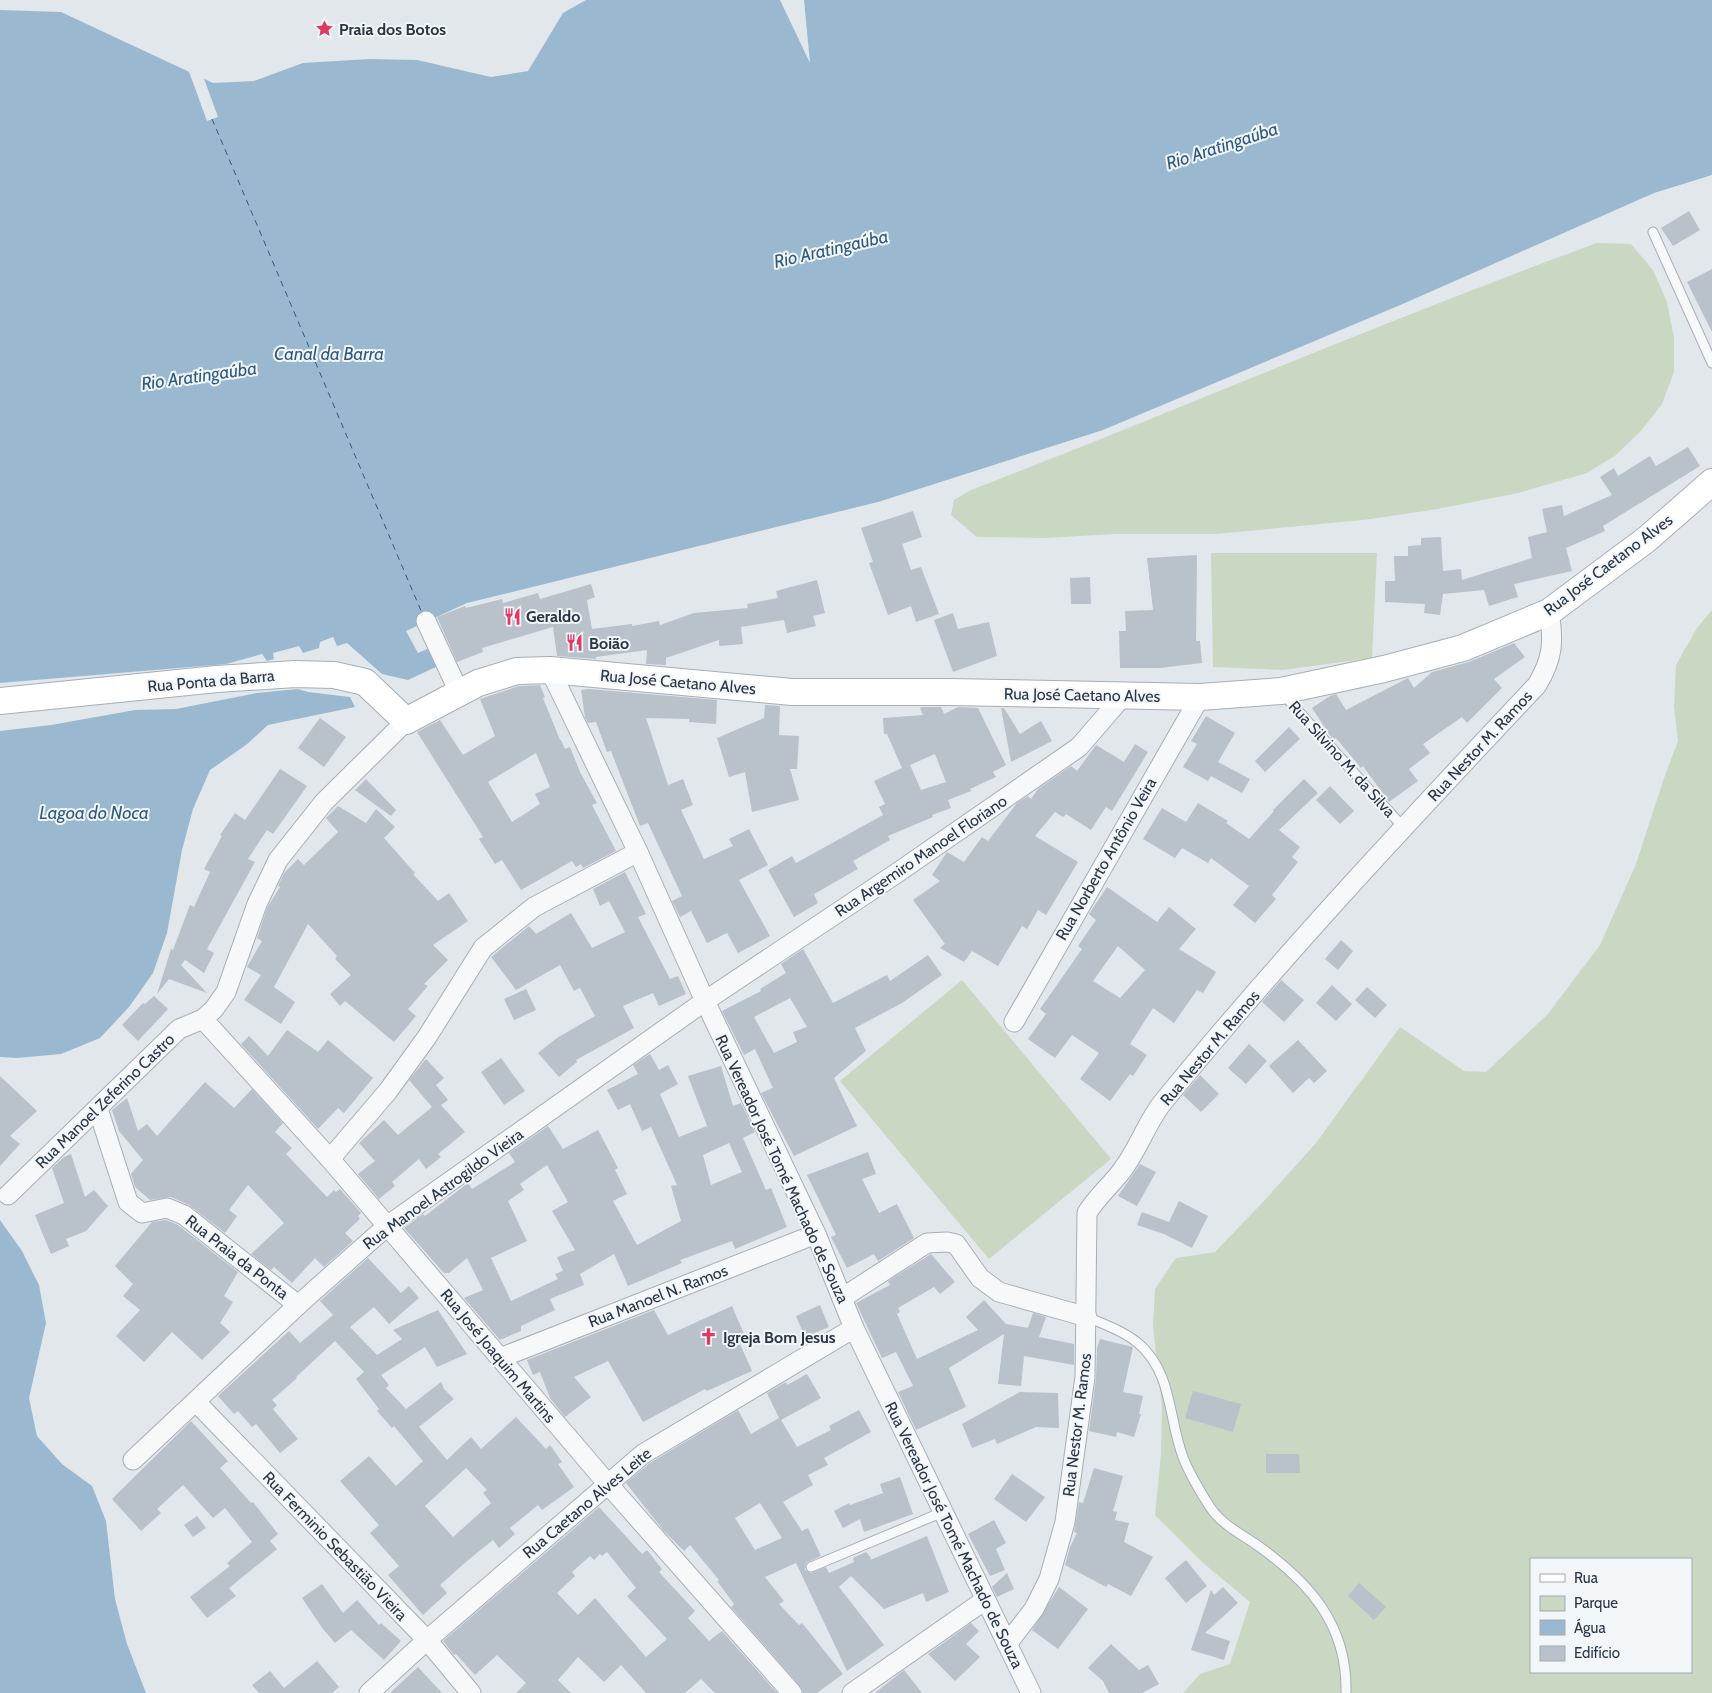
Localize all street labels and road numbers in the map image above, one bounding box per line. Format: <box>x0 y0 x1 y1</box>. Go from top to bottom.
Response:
street label: Rua José Caetano Alves <box>1540 510 1676 620</box>
street label: Rua Ponta da Barra <box>147 666 276 696</box>
street label: Rua José Caetano Alves <box>599 666 757 698</box>
street label: Rua José Caetano Alves <box>1004 684 1161 706</box>
street label: Rua Nestor M. Ramos <box>1424 686 1536 805</box>
street label: Rua Silvino M. da Silva <box>1285 697 1399 821</box>
street label: Rua Norberto Antônio Veira <box>1052 774 1160 944</box>
street label: Rua Argemiro Manoel Floriano <box>831 791 1011 921</box>
street label: Rua Nestor M. Ramos <box>1156 986 1264 1109</box>
street label: Rua Manoel Zeferino Castro <box>32 1029 179 1172</box>
street label: Rua Vereador José Tomé Machado de Souza <box>711 1032 853 1307</box>
street label: Rua Manoel Astrogildo Vieira <box>359 1124 527 1253</box>
street label: Rua Praia da Ponta <box>182 1211 292 1303</box>
street label: Rua Manoel N. Ramos <box>586 1260 731 1331</box>
street label: Rua José Joaquim Martins <box>436 1285 560 1427</box>
street label: Rua Nestor M. Ramos <box>1059 1352 1095 1498</box>
street label: Rua Vereador José Tomé Machado de Souza <box>881 1399 1027 1672</box>
street label: Rua Caetano Alves Leite <box>519 1444 655 1562</box>
street label: Rua Ferminio Sebastião Vieira <box>259 1468 411 1625</box>

